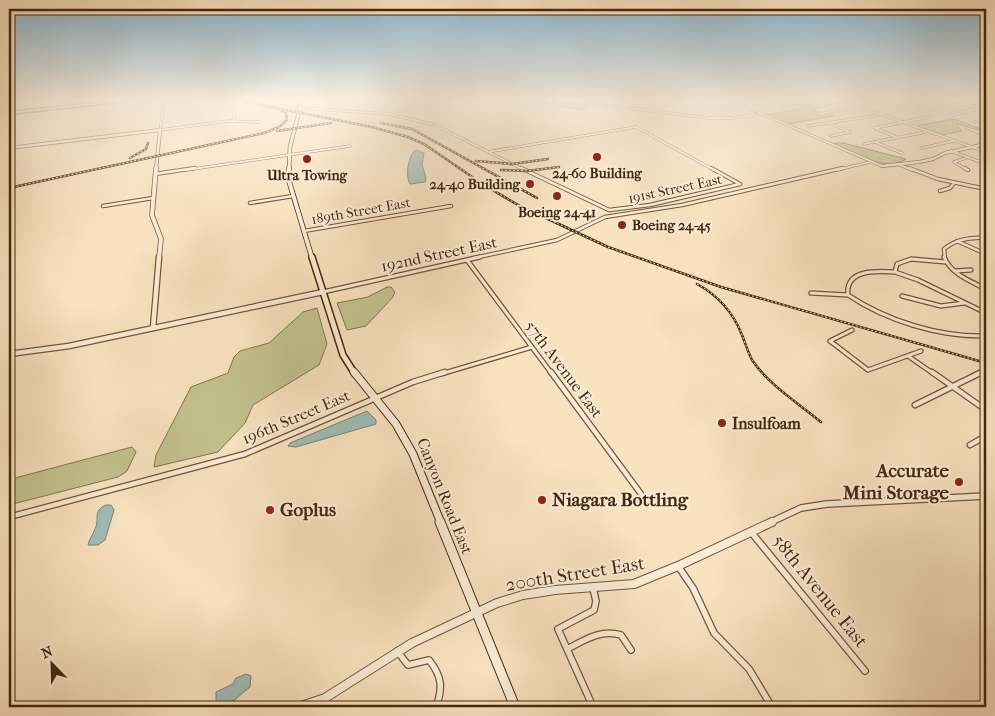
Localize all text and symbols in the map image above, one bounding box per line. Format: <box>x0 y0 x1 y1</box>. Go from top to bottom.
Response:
marker: 24-60 Building <box>591 151 603 163</box>
marker: Ultra Towing <box>301 153 313 165</box>
place label: 24-60 Building <box>552 165 642 182</box>
place label: Ultra Towing <box>266 167 348 184</box>
street label: 191st Street East <box>626 171 724 207</box>
place label: 24-40 Building <box>430 176 521 193</box>
marker: 24-40 Building <box>524 178 536 190</box>
marker: Boeing 24-41 <box>551 190 563 202</box>
street label: 189th Street East <box>310 194 412 228</box>
place label: Boeing 24-41 <box>518 204 596 221</box>
place label: Boeing 24-45 <box>632 217 711 234</box>
marker: Boeing 24-45 <box>616 219 628 231</box>
street label: 192nd Street East <box>379 232 499 276</box>
street label: 57th Avenue East <box>521 317 607 422</box>
street label: 196th Street East <box>239 386 353 448</box>
place label: Insulfoam <box>732 414 801 433</box>
marker: Insulfoam <box>716 417 728 429</box>
street label: Canyon Road East <box>413 435 477 557</box>
place label: Accurate Mini Storage <box>842 460 950 504</box>
marker: Accurate Mini Storage <box>953 476 965 488</box>
place label: Niagara Bottling <box>552 489 689 511</box>
marker: Niagara Bottling <box>536 494 548 506</box>
place label: Goplus <box>280 499 336 521</box>
marker: Goplus <box>264 504 276 516</box>
street label: 58th Avenue East <box>768 530 872 652</box>
street label: 200th Street East <box>504 552 646 596</box>
north arrow <box>28 638 78 688</box>
text: N <box>39 642 56 662</box>

